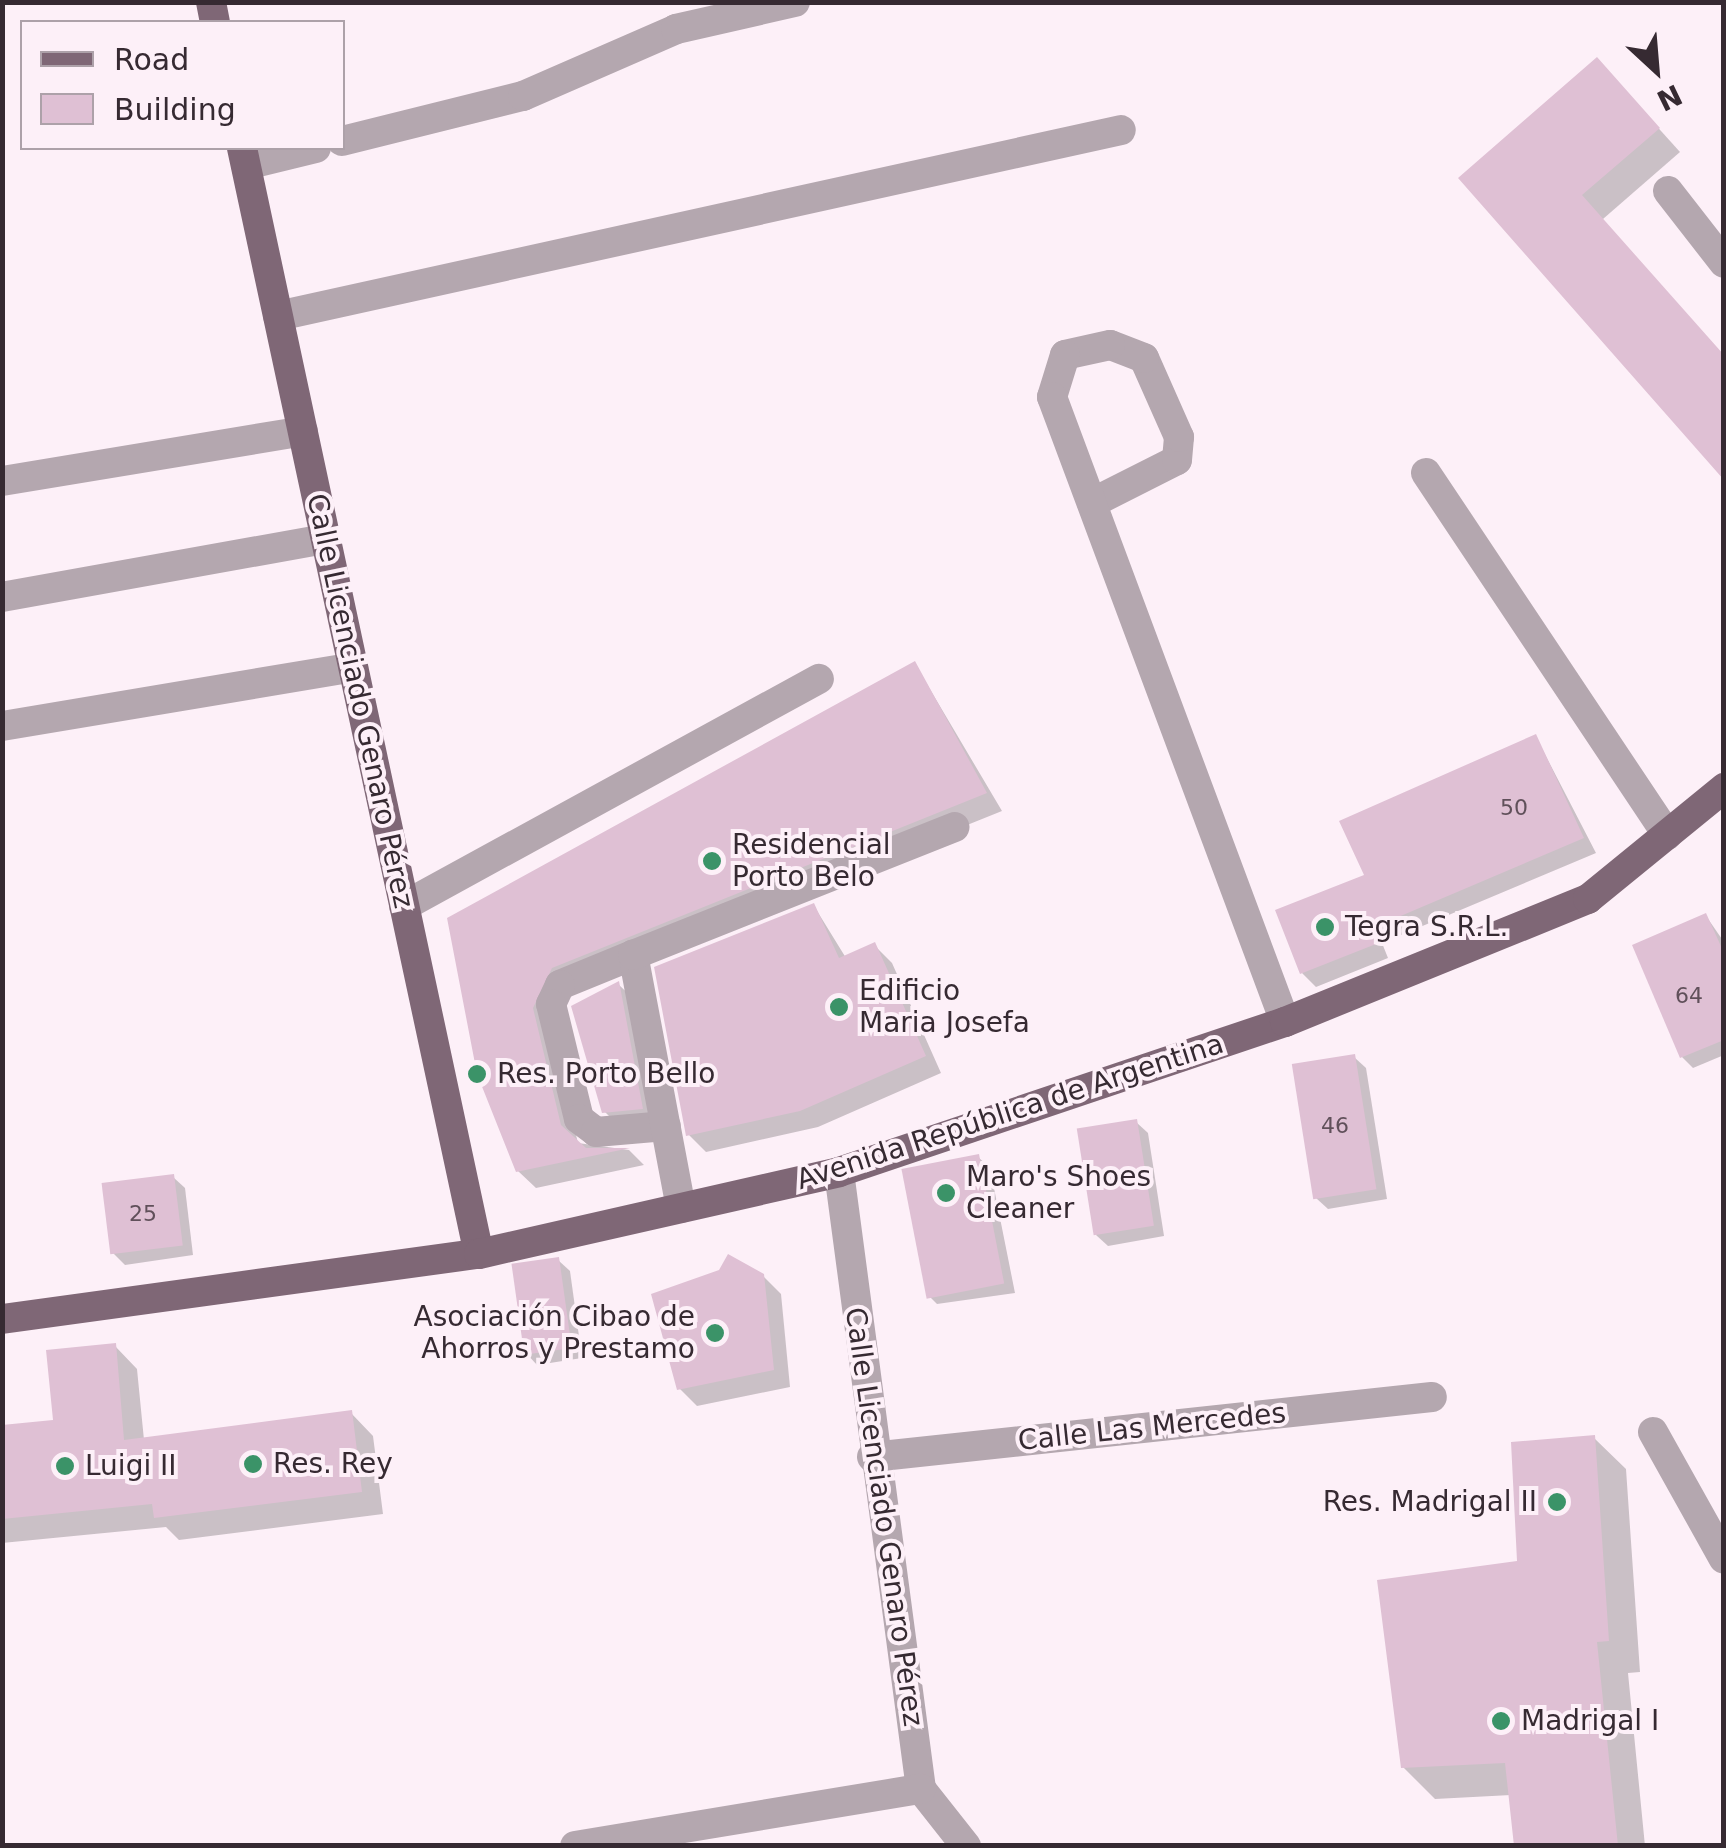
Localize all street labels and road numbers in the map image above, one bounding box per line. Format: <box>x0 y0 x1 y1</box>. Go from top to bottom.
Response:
street label: Calle Licenciado Genaro Pérez <box>300 491 420 911</box>
street label: Avenida República de Argentina <box>792 1027 1228 1197</box>
street label: Calle Licenciado Genaro Pérez <box>838 1305 930 1729</box>
street label: Calle Las Mercedes <box>1016 1396 1288 1458</box>

